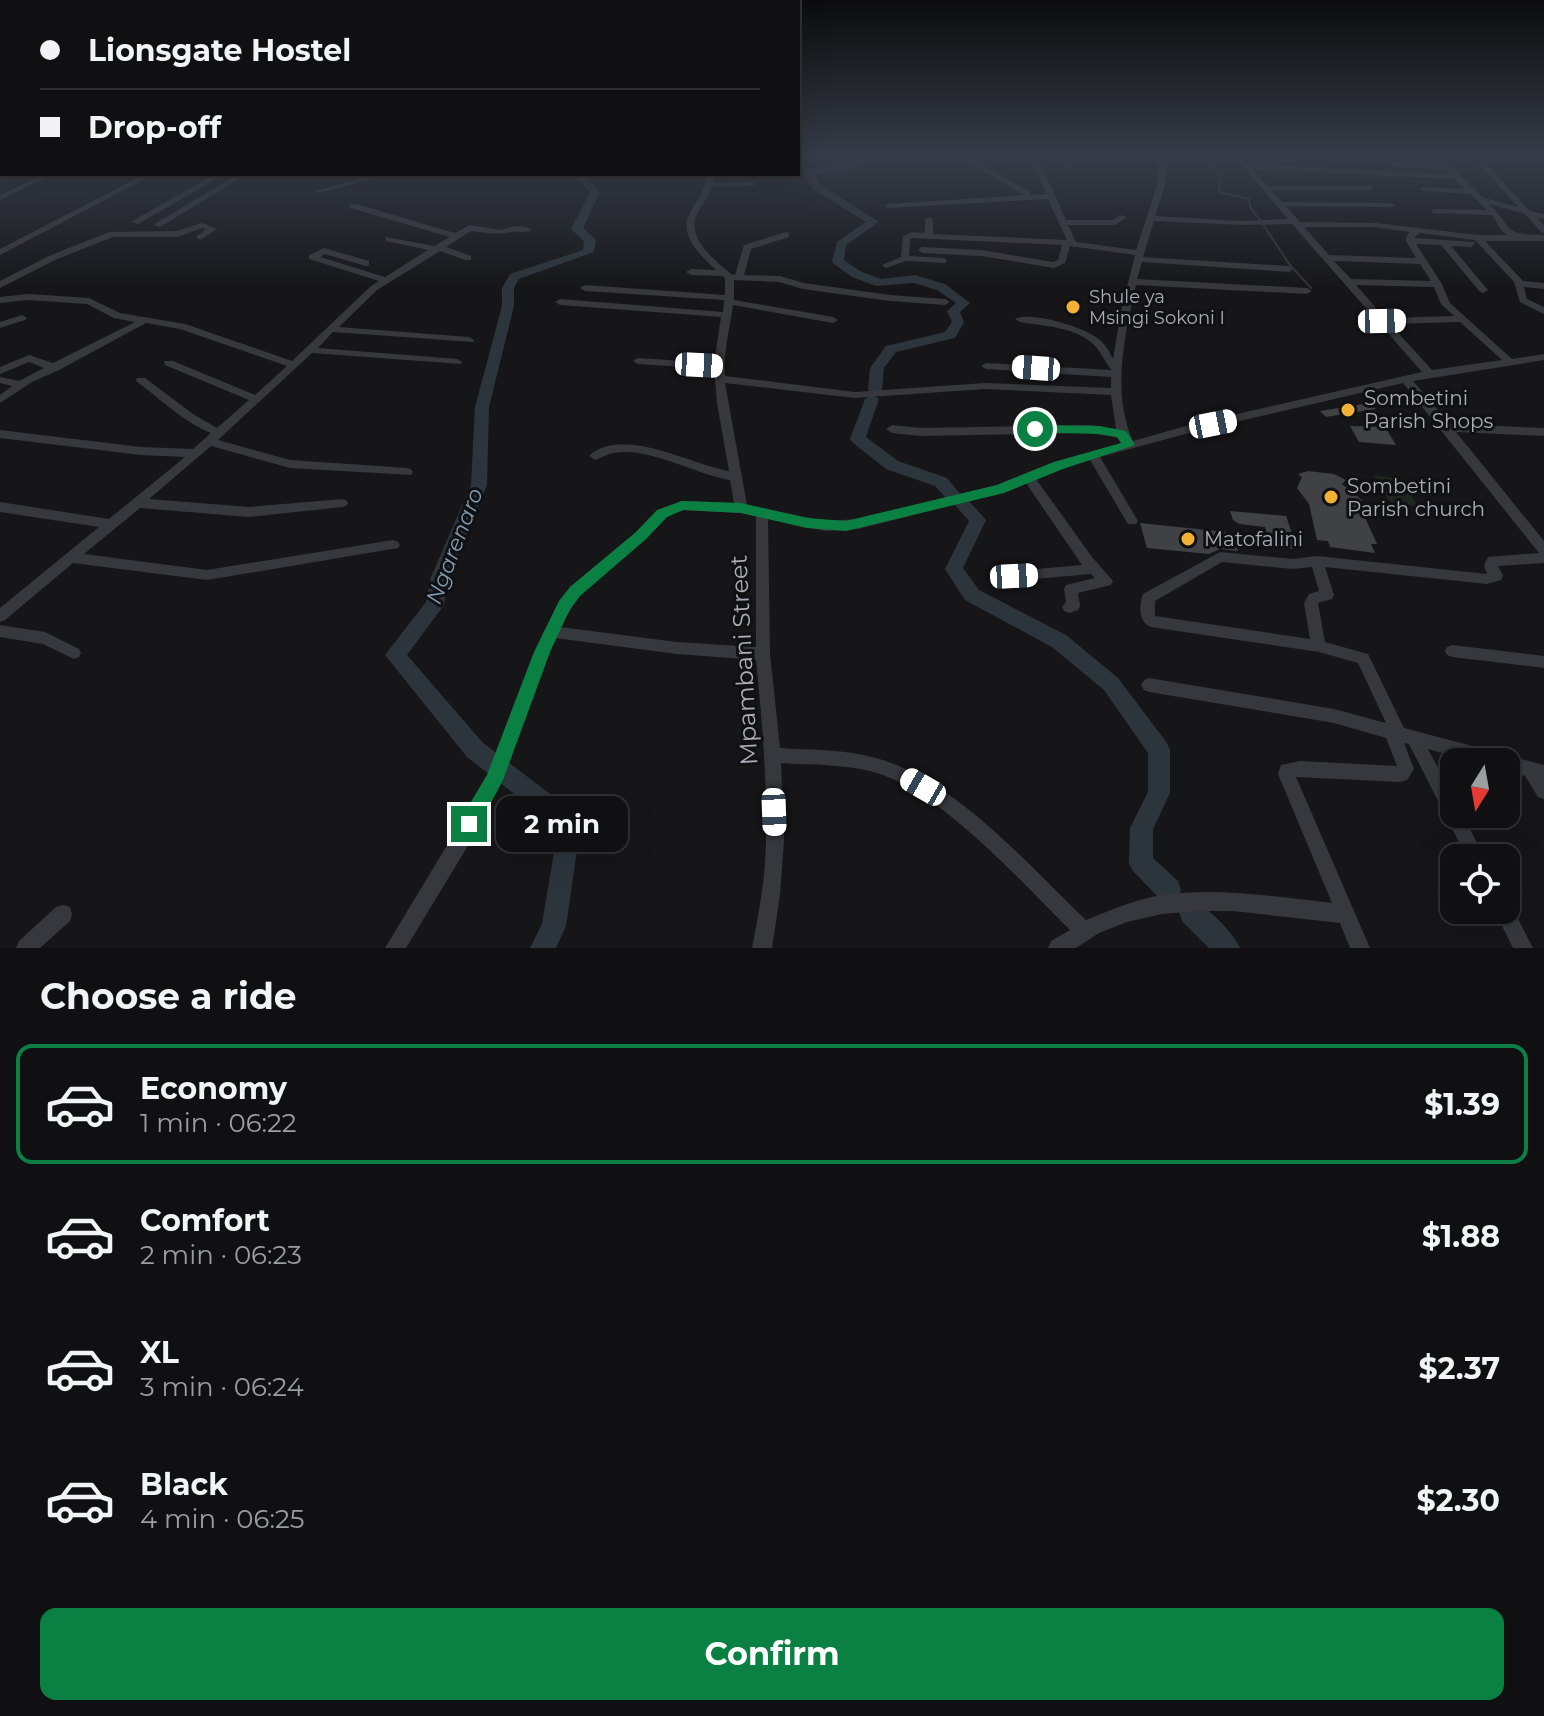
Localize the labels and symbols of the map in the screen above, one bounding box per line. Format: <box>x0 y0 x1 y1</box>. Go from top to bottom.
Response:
place label: Shule ya Msingi Sokoni I <box>1089 286 1225 329</box>
marker: Shule ya Msingi Sokoni I <box>1064 298 1082 316</box>
car <box>1358 309 1406 333</box>
car <box>674 352 724 378</box>
car <box>1011 354 1061 382</box>
place label: Sombetini Parish Shops <box>1364 386 1494 433</box>
marker: Sombetini Parish Shops <box>1339 401 1357 419</box>
car <box>1187 408 1239 440</box>
route start <box>1017 411 1053 447</box>
place label: Sombetini Parish church <box>1347 474 1485 521</box>
water label: Ngarenaro <box>420 484 489 608</box>
marker: Sombetini Parish church <box>1322 488 1340 506</box>
place label: Matofalini <box>1204 527 1303 551</box>
marker: Matofalini <box>1179 530 1197 548</box>
street label: Mpambani Street <box>723 554 763 766</box>
car <box>989 563 1039 589</box>
north arrow <box>1440 748 1520 828</box>
car <box>896 765 950 809</box>
car <box>761 788 787 836</box>
callout: 2 min <box>497 796 629 852</box>
route end <box>451 806 487 842</box>

